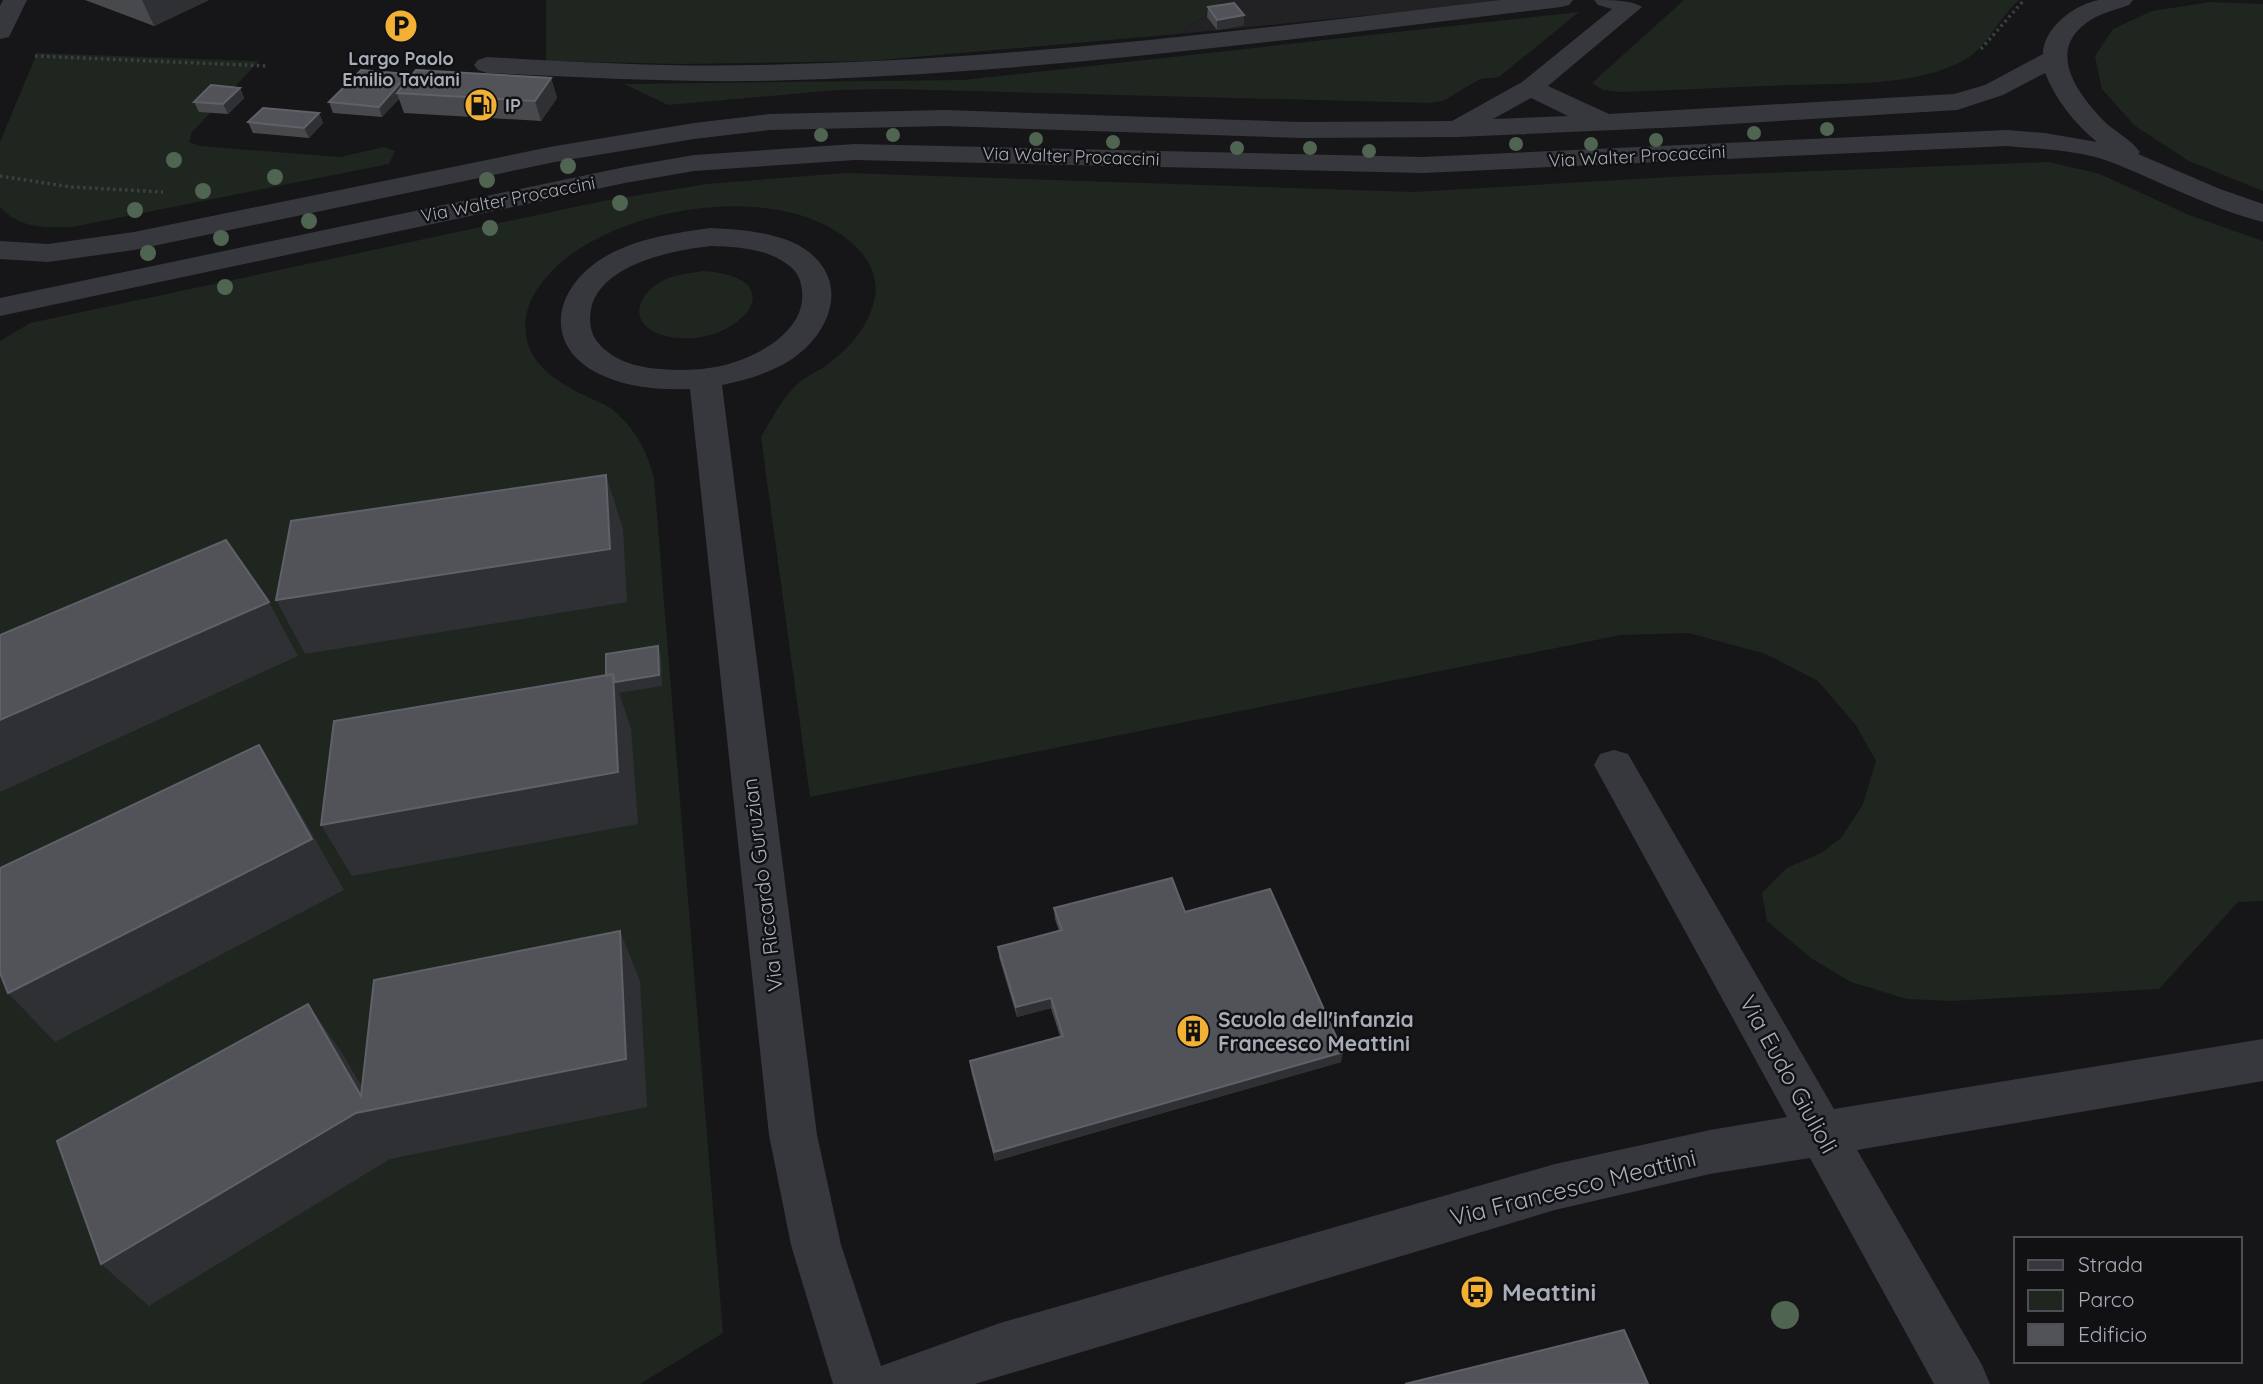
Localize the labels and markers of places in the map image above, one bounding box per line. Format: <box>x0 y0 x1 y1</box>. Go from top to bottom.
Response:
parking icon: Largo Paolo Emilio Taviani <box>382 7 420 45</box>
place label: Largo Paolo Emilio Taviani <box>342 47 460 91</box>
fuel station icon: IP <box>462 86 500 124</box>
place label: IP <box>505 94 521 117</box>
place label: Scuola dell'infanzia Francesco Meattini <box>1218 1006 1414 1056</box>
building icon: Scuola dell'infanzia Francesco Meattini <box>1174 1012 1212 1050</box>
bus stop icon: Meattini <box>1458 1273 1496 1311</box>
place label: Meattini <box>1502 1277 1596 1307</box>

